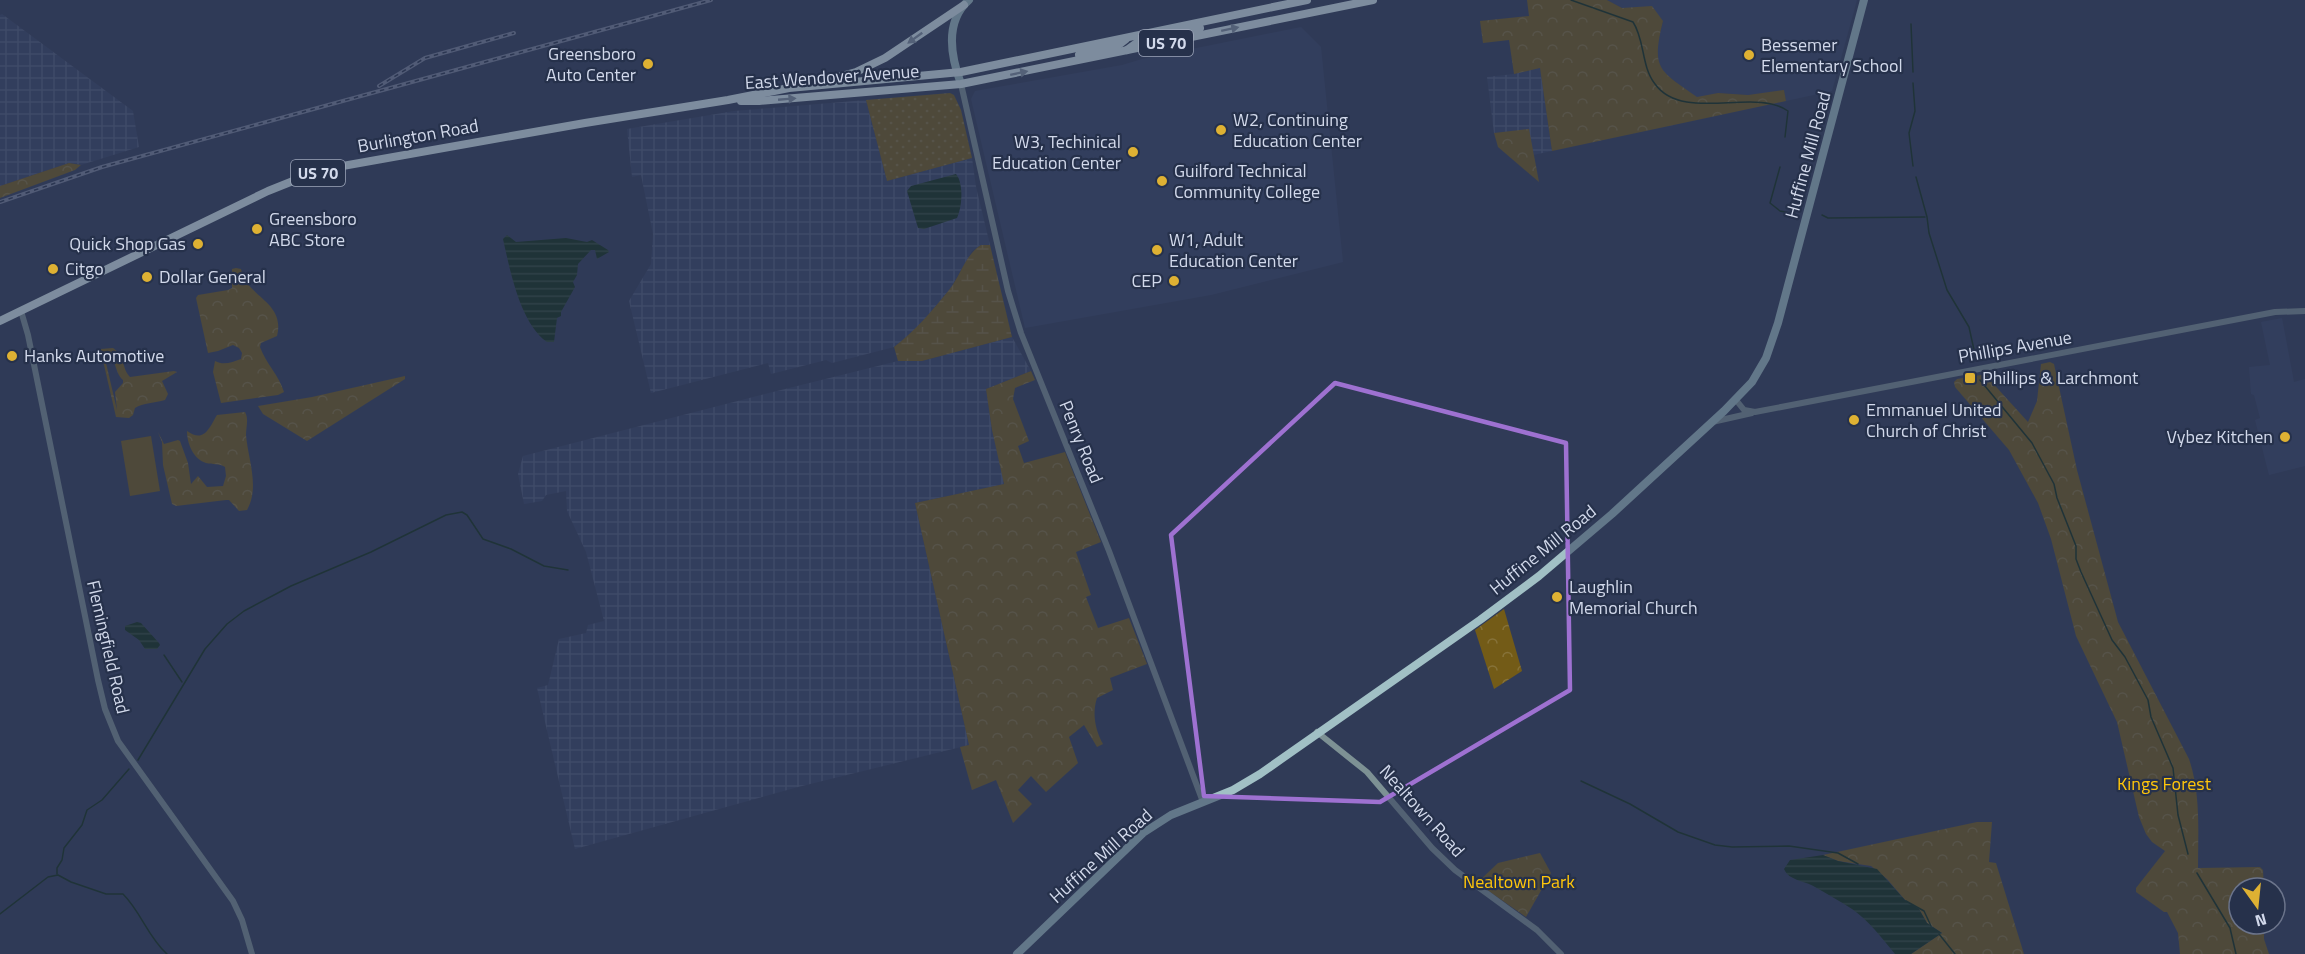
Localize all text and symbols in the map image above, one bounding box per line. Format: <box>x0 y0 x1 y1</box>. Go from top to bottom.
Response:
one-way arrow <box>1221 24 1240 33</box>
road number: US 70 <box>1139 30 1193 56</box>
place label: Bessemer Elementary School <box>1761 31 1903 79</box>
one-way arrow <box>908 32 924 44</box>
place label: Greensboro Auto Center <box>546 40 636 88</box>
marker: Bessemer Elementary School <box>1742 48 1756 62</box>
marker: Greensboro Auto Center <box>641 57 655 71</box>
street label: East Wendover Avenue <box>744 57 920 96</box>
one-way arrow <box>1010 68 1029 77</box>
street label: Huffine Mill Road <box>1778 88 1837 221</box>
one-way arrow <box>777 94 796 104</box>
place label: W2, Continuing Education Center <box>1233 106 1362 154</box>
street label: Burlington Road <box>355 112 480 159</box>
marker: W2, Continuing Education Center <box>1214 123 1228 137</box>
place label: W3, Techinical Education Center <box>992 128 1121 176</box>
marker: W3, Techinical Education Center <box>1126 145 1140 159</box>
place label: Guilford Technical Community College <box>1174 157 1320 205</box>
road number: US 70 <box>291 160 345 186</box>
marker: Guilford Technical Community College <box>1155 174 1169 188</box>
place label: Greensboro ABC Store <box>269 205 357 253</box>
marker: Greensboro ABC Store <box>250 222 264 236</box>
place label: W1, Adult Education Center <box>1169 226 1298 274</box>
place label: Quick Shop Gas <box>69 230 186 257</box>
marker: Quick Shop Gas <box>191 237 205 251</box>
marker: W1, Adult Education Center <box>1150 243 1164 257</box>
place label: Citgo <box>65 255 104 282</box>
marker: Citgo <box>46 262 60 276</box>
place label: Dollar General <box>159 263 266 290</box>
place label: CEP <box>1132 267 1162 294</box>
marker: Dollar General <box>140 270 154 284</box>
marker: CEP <box>1167 274 1181 288</box>
street label: Phillips Avenue <box>1956 323 2074 370</box>
place label: Hanks Automotive <box>24 342 164 369</box>
marker: Hanks Automotive <box>5 349 19 363</box>
place label: Phillips & Larchmont <box>1982 364 2139 391</box>
marker: Phillips & Larchmont <box>1963 371 1977 385</box>
street label: Penry Road <box>1053 396 1110 487</box>
place label: Emmanuel United Church of Christ <box>1866 396 2002 444</box>
marker: Emmanuel United Church of Christ <box>1847 413 1861 427</box>
place label: Vybez Kitchen <box>2166 423 2273 450</box>
marker: Vybez Kitchen <box>2278 430 2292 444</box>
street label: Huffine Mill Road <box>1483 498 1602 601</box>
place label: Laughlin Memorial Church <box>1569 573 1698 621</box>
street label: Flemingfield Road <box>80 577 137 716</box>
marker: Laughlin Memorial Church <box>1550 590 1564 604</box>
street label: Nealtown Road <box>1373 758 1471 863</box>
park label: Kings Forest <box>2117 770 2212 797</box>
street label: Huffine Mill Road <box>1043 802 1158 909</box>
park label: Nealtown Park <box>1463 868 1575 895</box>
north arrow <box>2227 876 2287 936</box>
text: N <box>2252 907 2269 934</box>

